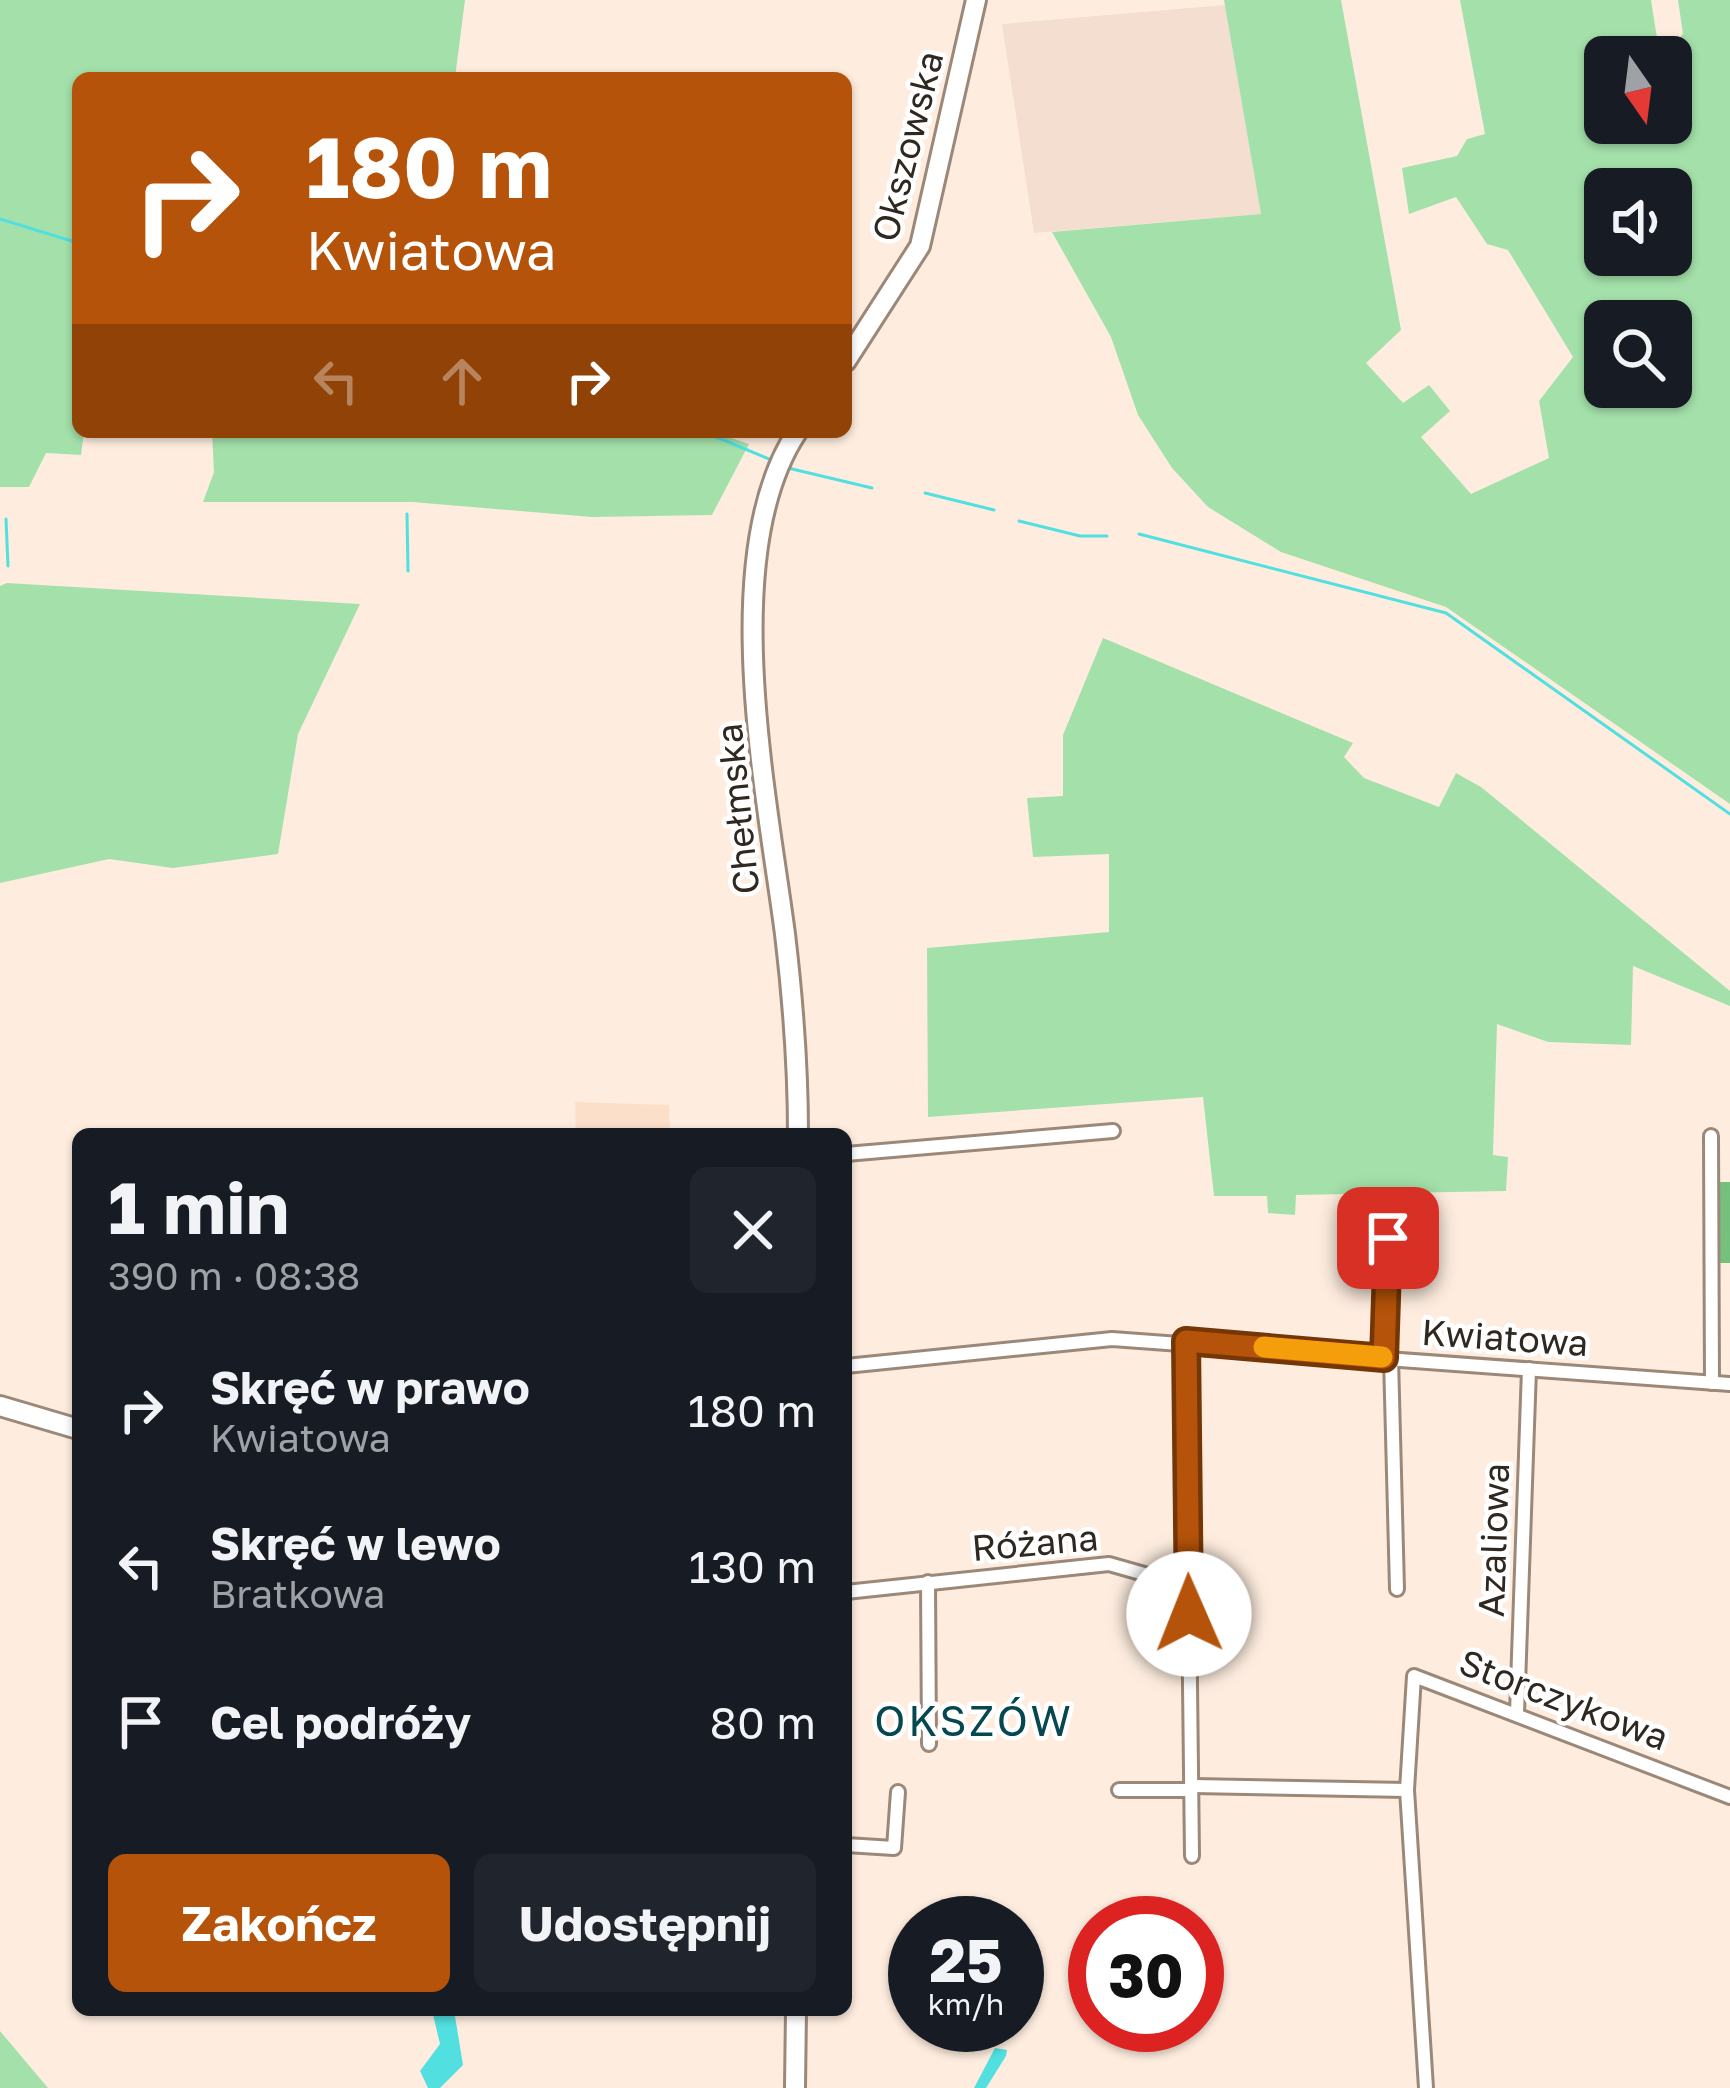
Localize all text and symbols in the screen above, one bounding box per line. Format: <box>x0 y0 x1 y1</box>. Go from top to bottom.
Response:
north arrow <box>1584 36 1692 144</box>
map controls <box>1584 36 1692 408</box>
street label: Okszowska <box>863 47 951 245</box>
text: 180 m <box>306 116 552 216</box>
icon: right <box>108 120 264 276</box>
button: sound <box>1584 168 1692 276</box>
text: Kwiatowa <box>306 217 556 282</box>
button: search <box>1584 300 1692 408</box>
icon: left <box>303 348 369 414</box>
icon: ahead <box>429 348 495 414</box>
icon: right <box>555 348 621 414</box>
street label: Chełmska <box>707 722 767 896</box>
text: 1 min <box>108 1163 289 1250</box>
button: close <box>690 1167 816 1293</box>
pin <box>1337 1187 1439 1289</box>
icon: arrive <box>1355 1205 1421 1271</box>
text: 390 m · 08:38 <box>108 1252 360 1299</box>
street label: Kwiatowa <box>1420 1310 1590 1364</box>
text: Skręć w prawo <box>210 1360 530 1414</box>
icon: right <box>108 1377 174 1443</box>
text: 180 m <box>688 1383 816 1437</box>
text: Kwiatowa <box>210 1414 391 1461</box>
street label: Azaliowa <box>1469 1462 1517 1618</box>
street label: Różana <box>970 1515 1100 1569</box>
text: Skręć w lewo <box>210 1516 501 1570</box>
icon: left <box>108 1533 174 1599</box>
text: 130 m <box>689 1539 816 1593</box>
position arrow <box>1126 1551 1252 1677</box>
text: Bratkowa <box>210 1570 385 1617</box>
street label: Storczykowa <box>1454 1639 1674 1759</box>
icon: arrive <box>108 1689 174 1755</box>
text: Cel podróży <box>210 1695 471 1749</box>
text: 80 m <box>710 1695 816 1749</box>
district label: OKSZÓW <box>874 1695 1074 1745</box>
button: Zakończ <box>108 1854 450 1992</box>
button: Udostępnij <box>474 1854 816 1992</box>
speed limit sign: 30 <box>1068 1896 1224 2052</box>
text: 25 <box>929 1923 1003 1995</box>
text: km/h <box>928 1986 1004 2022</box>

